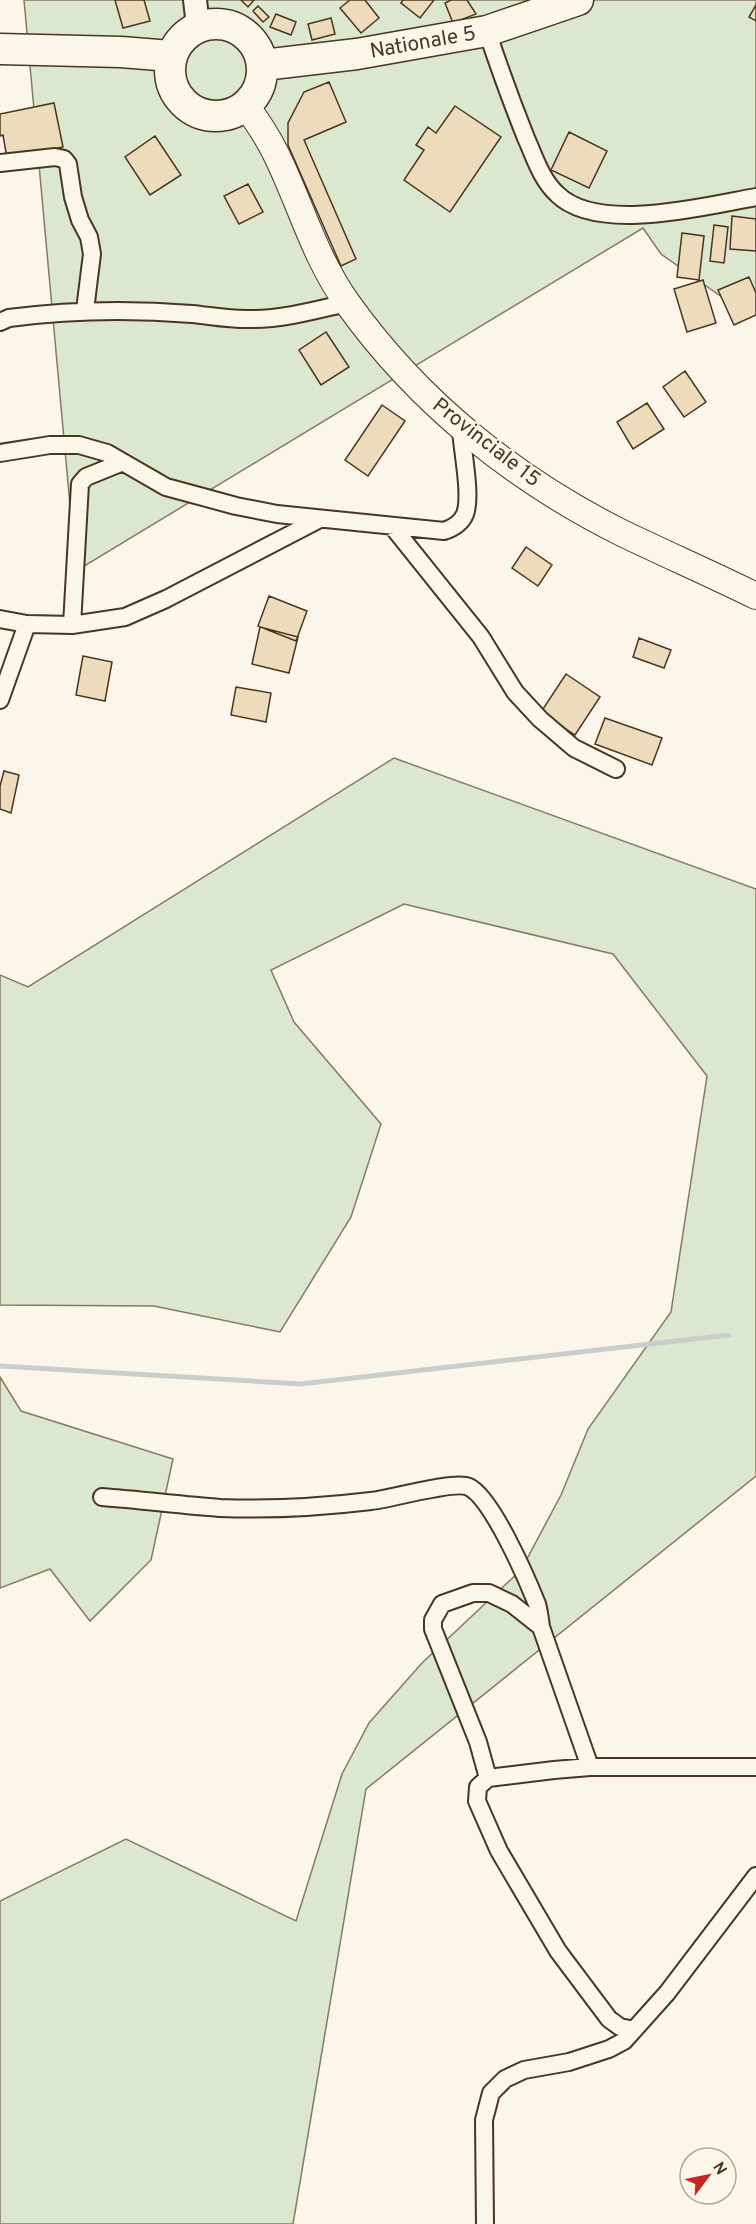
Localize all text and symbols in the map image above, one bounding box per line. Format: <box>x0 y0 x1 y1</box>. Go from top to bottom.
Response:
street label: Nationale 5 <box>368 20 478 66</box>
street label: Provinciale 15 <box>426 392 546 494</box>
north arrow <box>678 2146 738 2206</box>
text: N <box>707 2159 731 2179</box>

